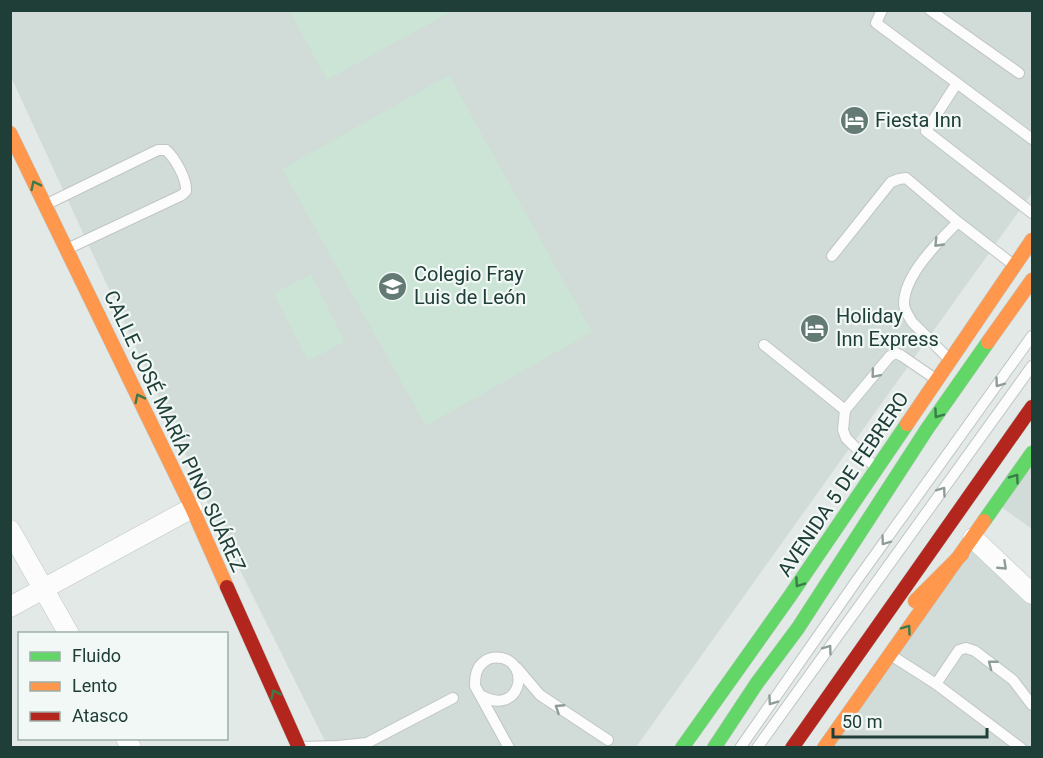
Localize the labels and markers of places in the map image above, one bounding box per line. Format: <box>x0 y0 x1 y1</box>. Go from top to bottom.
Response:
hotel icon: Fiesta Inn <box>838 104 870 136</box>
place label: Fiesta Inn <box>875 108 962 132</box>
place label: Colegio Fray Luis de León <box>414 262 526 309</box>
school or university icon: Colegio Fray Luis de León <box>377 270 409 302</box>
place label: Holiday Inn Express <box>836 304 939 351</box>
hotel icon: Holiday Inn Express <box>799 312 831 344</box>

